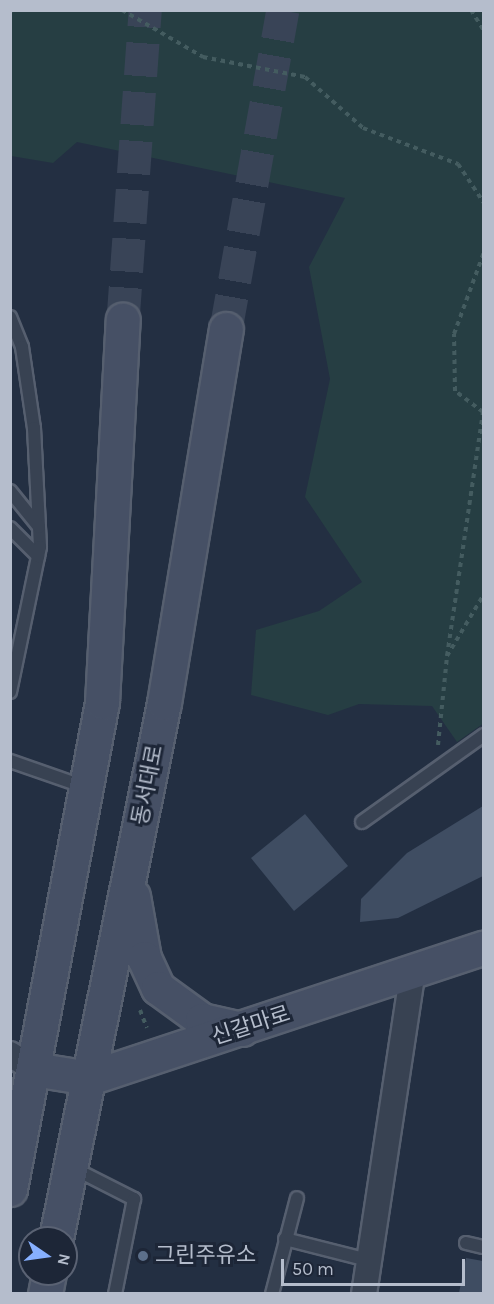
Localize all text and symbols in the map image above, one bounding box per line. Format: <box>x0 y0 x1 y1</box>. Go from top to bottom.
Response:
street label: 동서대로 <box>127 743 169 827</box>
street label: 신갈마로 <box>208 1001 294 1051</box>
north arrow <box>18 1226 78 1286</box>
place label: 그린주유소 <box>155 1243 256 1269</box>
scale bar <box>284 1247 468 1285</box>
marker: 그린주유소 <box>136 1249 150 1263</box>
text: N <box>54 1252 75 1267</box>
text: 50 m <box>292 1258 334 1280</box>

